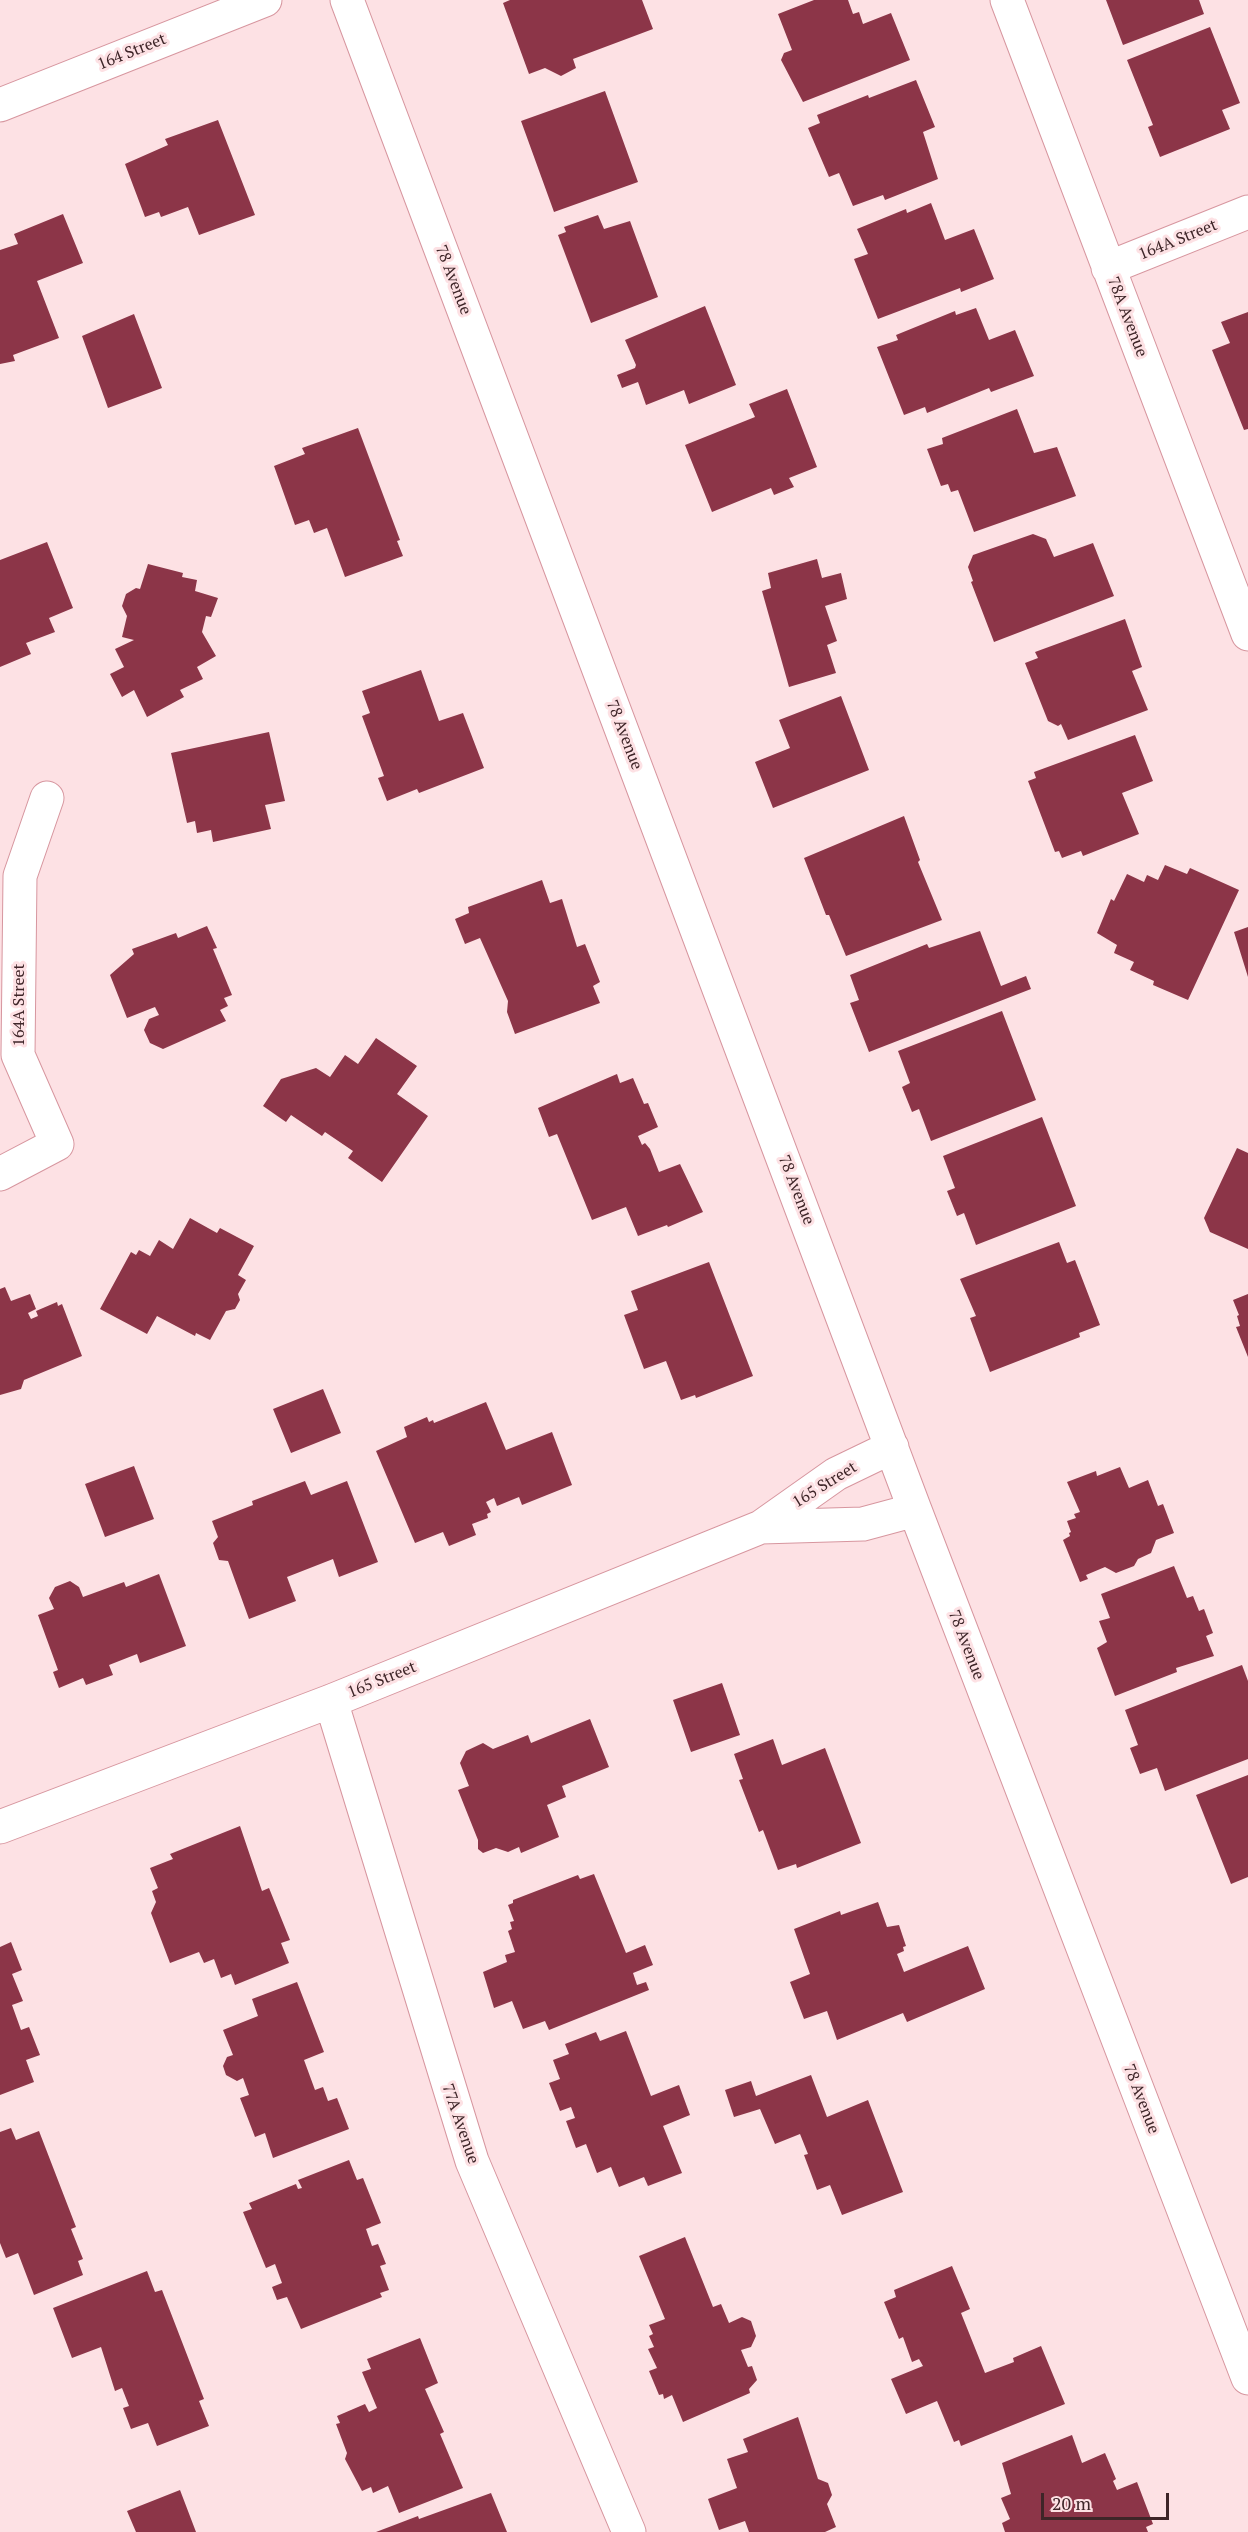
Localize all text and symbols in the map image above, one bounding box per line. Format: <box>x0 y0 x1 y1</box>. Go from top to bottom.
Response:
street label: 164 Street <box>95 30 169 74</box>
street label: 164A Street <box>1136 216 1220 264</box>
street label: 78 Avenue <box>431 242 475 318</box>
street label: 78A Avenue <box>1103 274 1151 360</box>
street label: 78 Avenue <box>602 697 646 773</box>
street label: 164A Street <box>9 963 29 1047</box>
street label: 78 Avenue <box>774 1152 818 1228</box>
street label: 165 Street <box>789 1458 861 1512</box>
street label: 78 Avenue <box>944 1607 988 1683</box>
street label: 165 Street <box>345 1658 419 1702</box>
street label: 78 Avenue <box>1119 2061 1163 2137</box>
street label: 77A Avenue <box>437 2082 483 2166</box>
scale bar <box>1044 2481 1172 2519</box>
text: 20 m <box>1052 2491 1091 2515</box>

